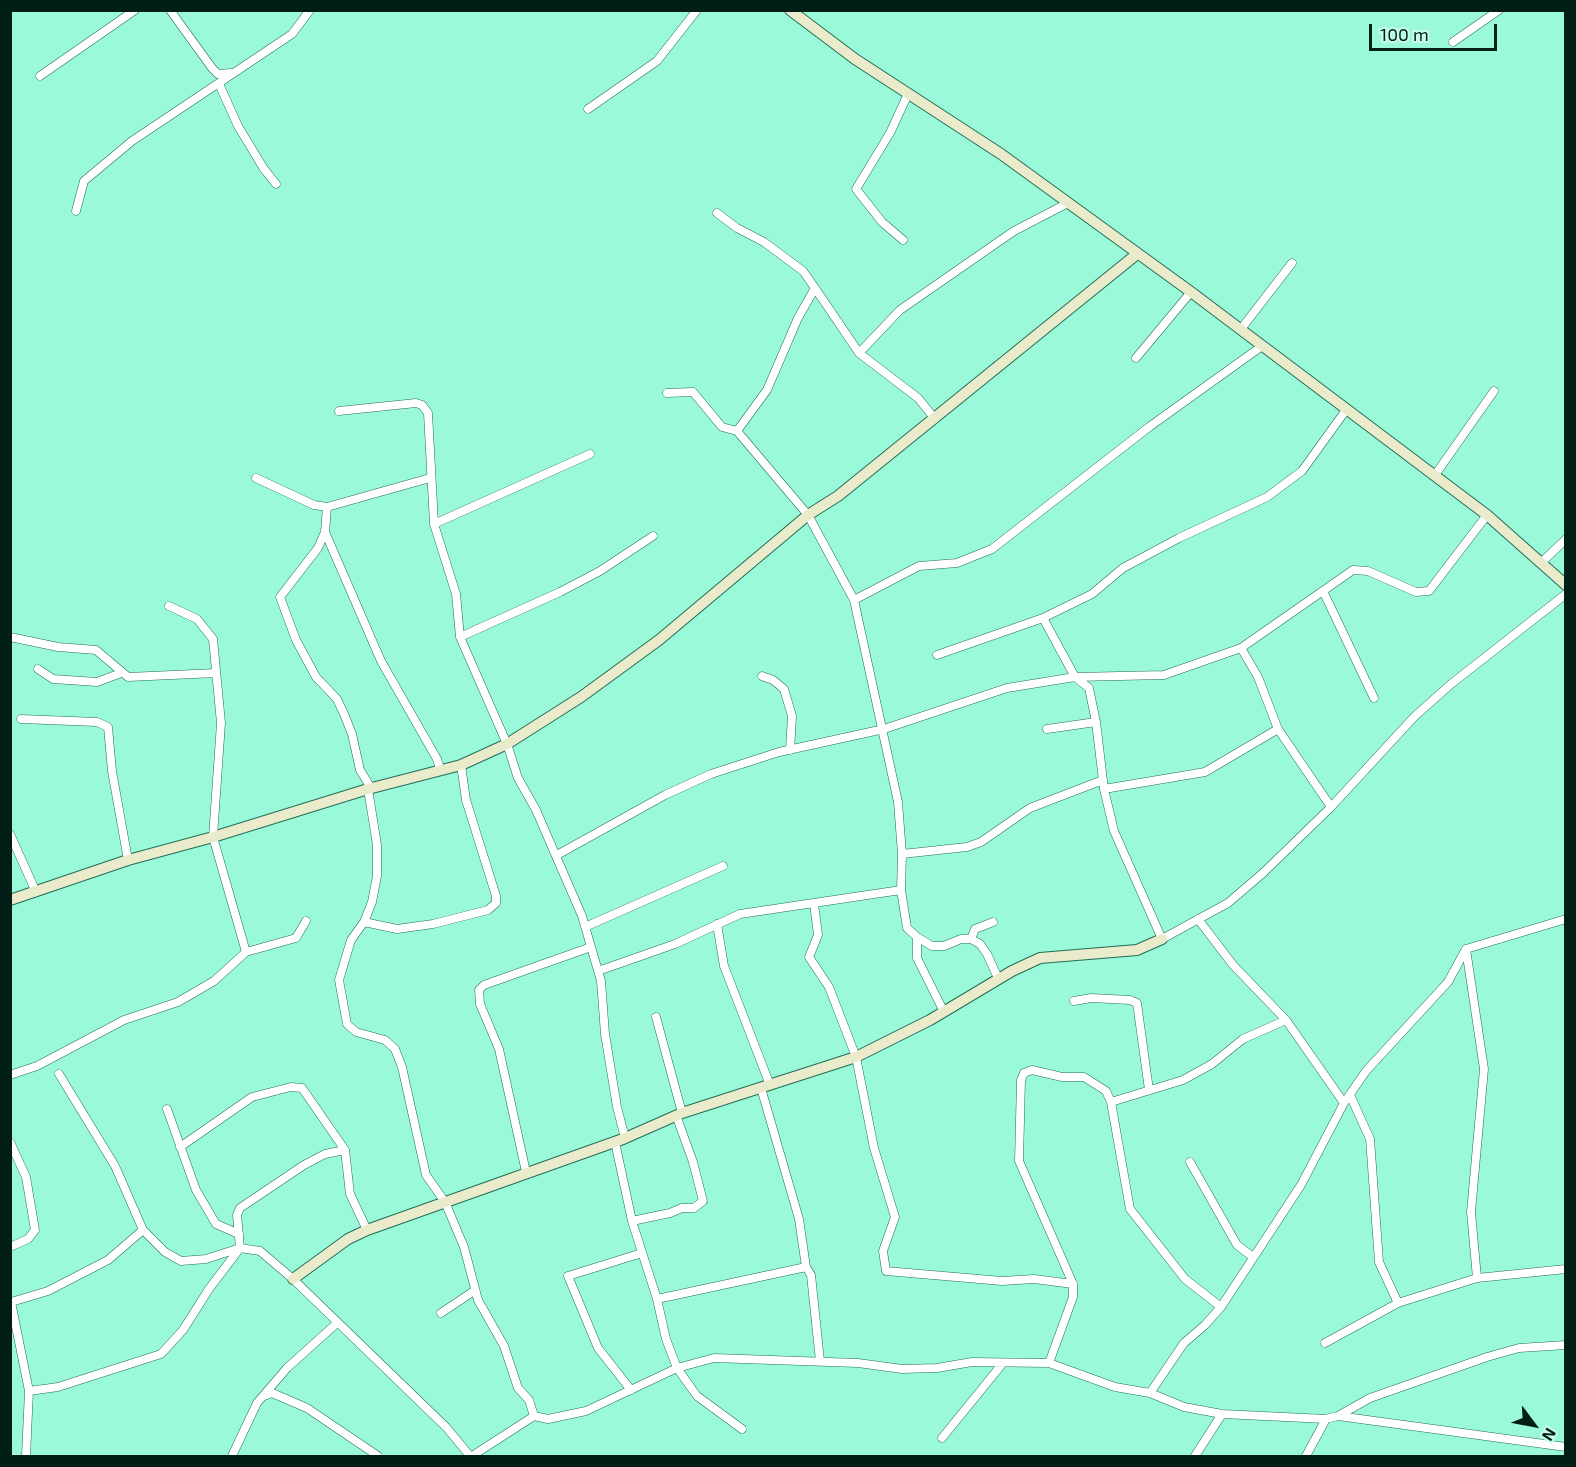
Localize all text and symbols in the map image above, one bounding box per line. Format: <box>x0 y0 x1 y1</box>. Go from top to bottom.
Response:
scale bar <box>1372 12 1500 50</box>
text: 100 m <box>1380 23 1429 45</box>
north arrow <box>1504 1395 1564 1455</box>
text: N <box>1539 1425 1561 1445</box>

